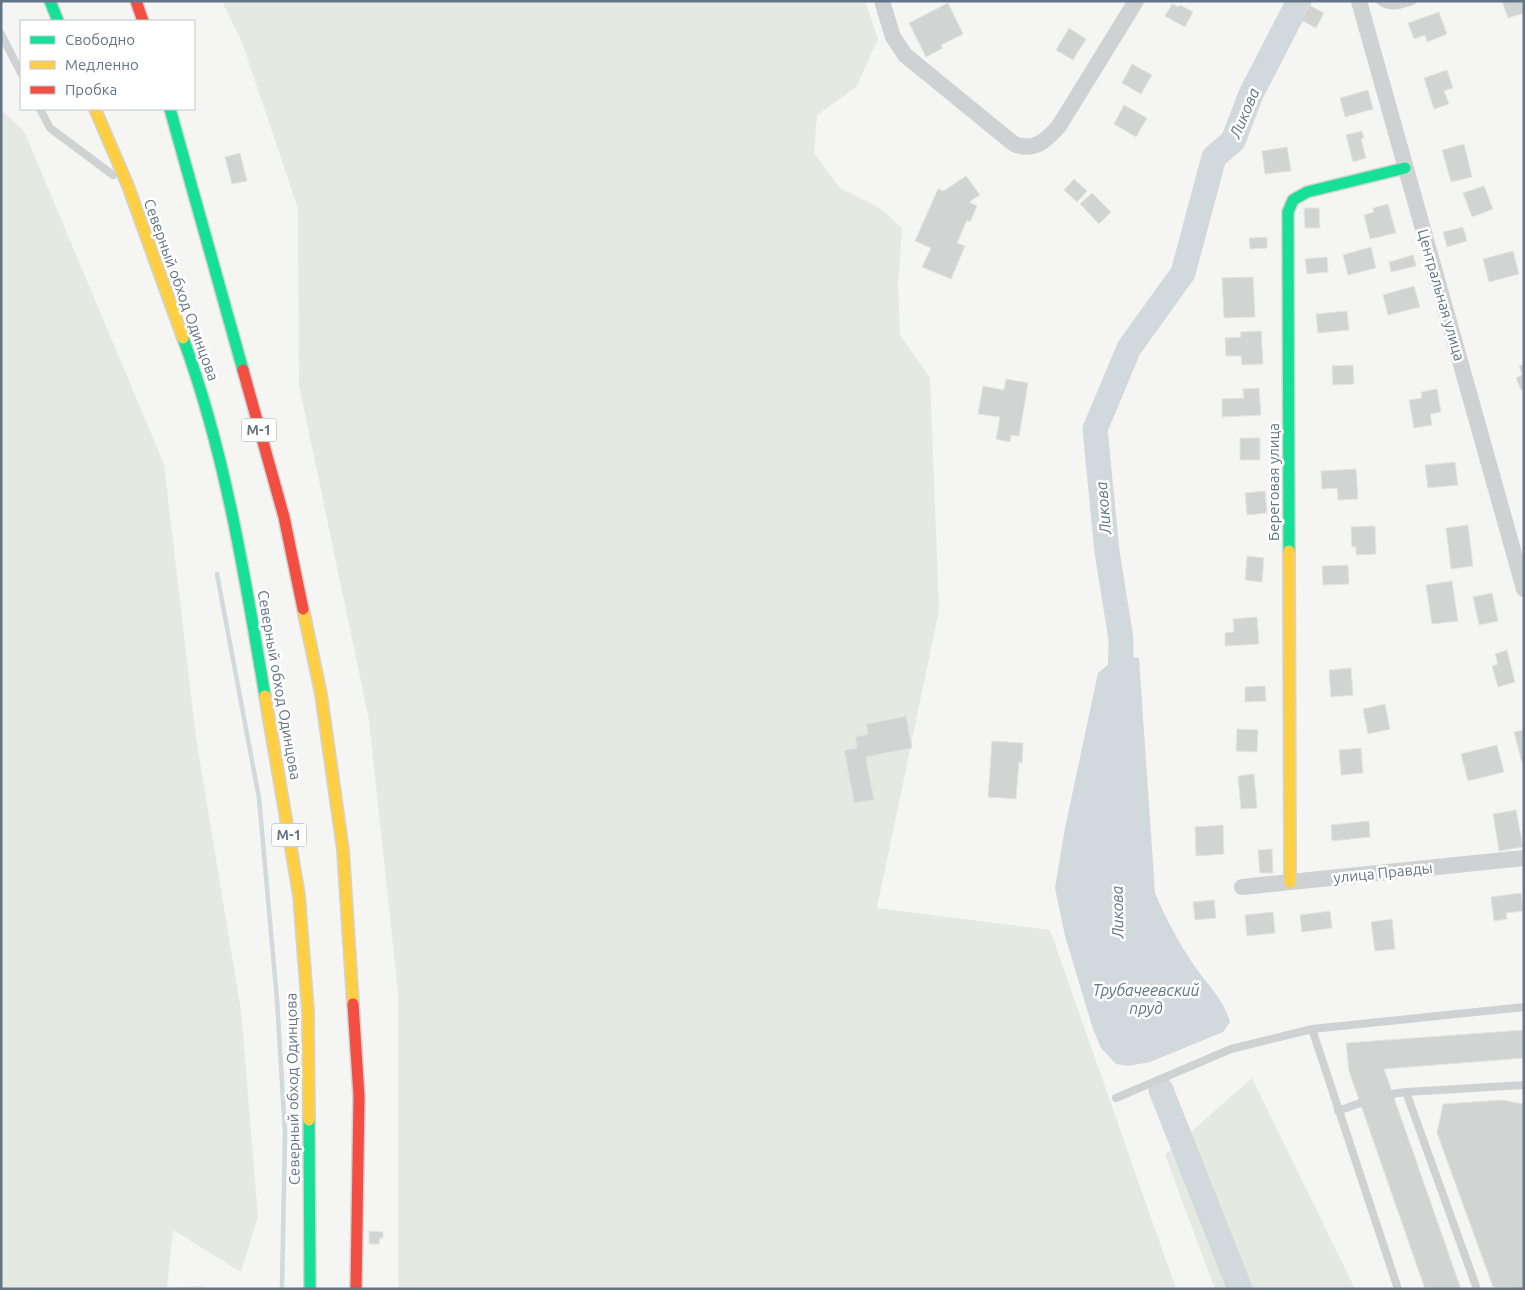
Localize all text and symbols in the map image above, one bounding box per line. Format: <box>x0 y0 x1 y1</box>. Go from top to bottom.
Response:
legend <box>20 20 195 110</box>
text: Свободно <box>65 31 135 48</box>
text: Медленно <box>65 56 139 73</box>
text: Пробка <box>65 81 117 98</box>
water label: Ликова <box>1225 85 1263 142</box>
street label: Северный обход Одинцова <box>141 197 222 383</box>
street label: Центральная улица <box>1415 227 1468 363</box>
road number: М-1 <box>242 418 276 442</box>
street label: Береговая улица <box>1265 423 1282 541</box>
water label: Ликова <box>1092 481 1114 536</box>
street label: Северный обход Одинцова <box>254 589 305 781</box>
road number: М-1 <box>272 824 306 846</box>
street label: улица Правды <box>1333 859 1433 886</box>
water label: Ликова <box>1108 885 1126 939</box>
water label: Трубачеевский пруд <box>1093 981 1200 1017</box>
street label: Северный обход Одинцова <box>282 993 303 1185</box>

